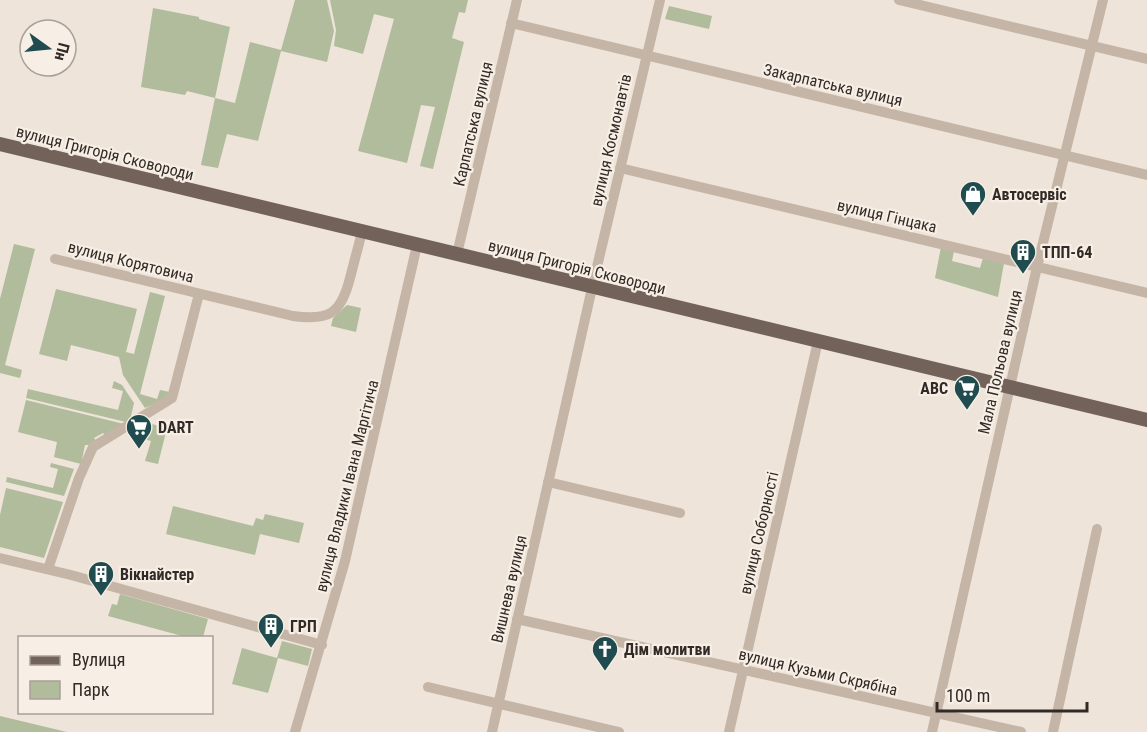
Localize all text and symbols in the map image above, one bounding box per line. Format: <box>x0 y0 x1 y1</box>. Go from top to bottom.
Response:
north arrow <box>18 18 78 78</box>
text: Пн <box>51 41 73 63</box>
street label: Карпатська вулиця <box>449 60 497 188</box>
street label: Закарпатська вулиця <box>762 60 904 110</box>
street label: вулиця Космонавтів <box>587 72 635 208</box>
street label: вулиця Григорія Сковороди <box>14 122 196 184</box>
shop icon: Автосервіс <box>958 179 988 217</box>
place label: Автосервіс <box>992 185 1067 204</box>
street label: вулиця Гінцака <box>835 195 939 237</box>
street label: вулиця Григорія Сковороди <box>486 236 668 298</box>
street label: вулиця Корятовича <box>66 237 196 287</box>
building icon: ТПП-64 <box>1008 237 1038 275</box>
place label: ТПП-64 <box>1042 243 1092 262</box>
street label: Мала Польова вулиця <box>974 288 1026 436</box>
supermarket icon: ABC <box>952 373 982 411</box>
street label: вулиця Владики Івана Маргітича <box>311 378 383 594</box>
place label: ABC <box>920 379 948 398</box>
supermarket icon: DART <box>124 412 154 450</box>
place label: DART <box>158 418 194 437</box>
street label: вулиця Соборності <box>736 470 782 596</box>
street label: Вишнева вулиця <box>487 533 531 645</box>
building icon: Вікнайстер <box>86 559 116 597</box>
place label: Вікнайстер <box>120 565 194 584</box>
building icon: ГРП <box>256 611 286 649</box>
place label: ГРП <box>290 617 317 636</box>
church icon: Дім молитви <box>590 634 620 672</box>
legend <box>18 636 213 714</box>
place label: Дім молитви <box>624 640 711 659</box>
street label: вулиця Кузьми Скрябіна <box>737 644 899 700</box>
text: Вулиця <box>72 649 126 670</box>
scale bar <box>937 675 1087 713</box>
text: Парк <box>72 679 110 700</box>
text: 100 m <box>946 685 990 706</box>

